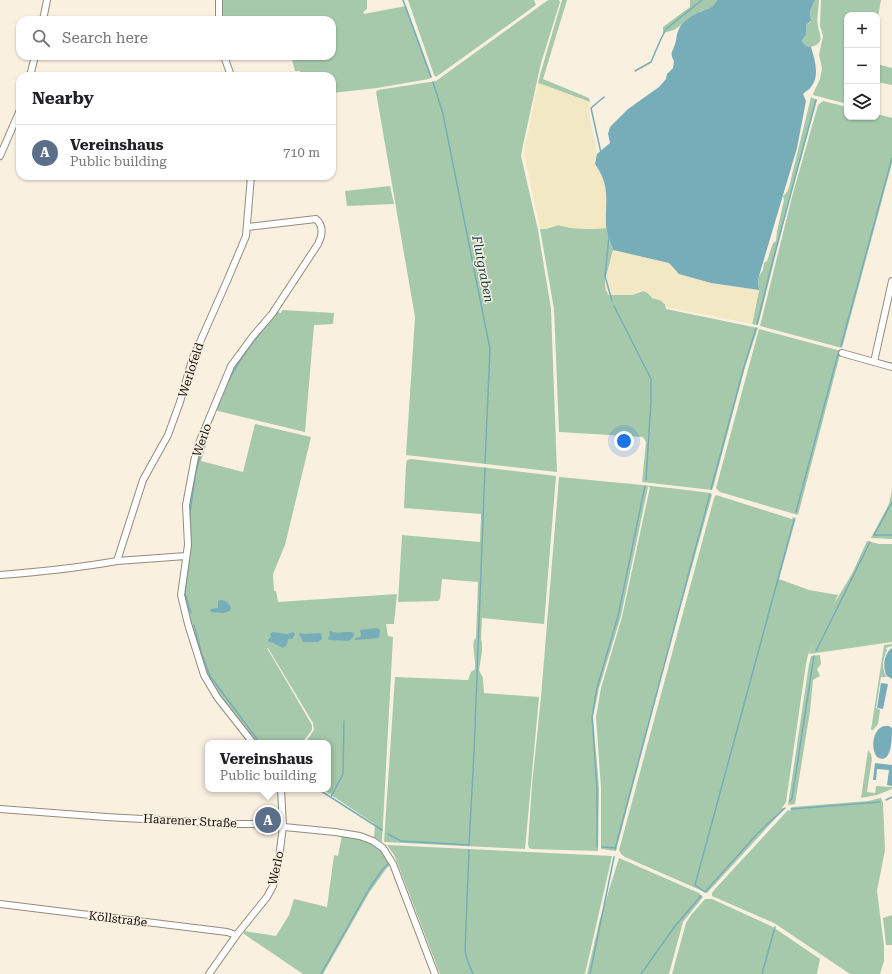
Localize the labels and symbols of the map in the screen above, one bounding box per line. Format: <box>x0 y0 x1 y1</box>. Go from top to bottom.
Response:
water label: Flutgraben <box>469 233 497 304</box>
street label: Werlofeld <box>176 341 207 399</box>
street label: Werlo <box>190 421 214 459</box>
your location <box>614 431 634 451</box>
pin: A <box>255 805 281 835</box>
street label: Haarener Straße <box>143 812 238 830</box>
street label: Werlo <box>266 850 286 886</box>
street label: Köllstraße <box>88 908 148 930</box>

